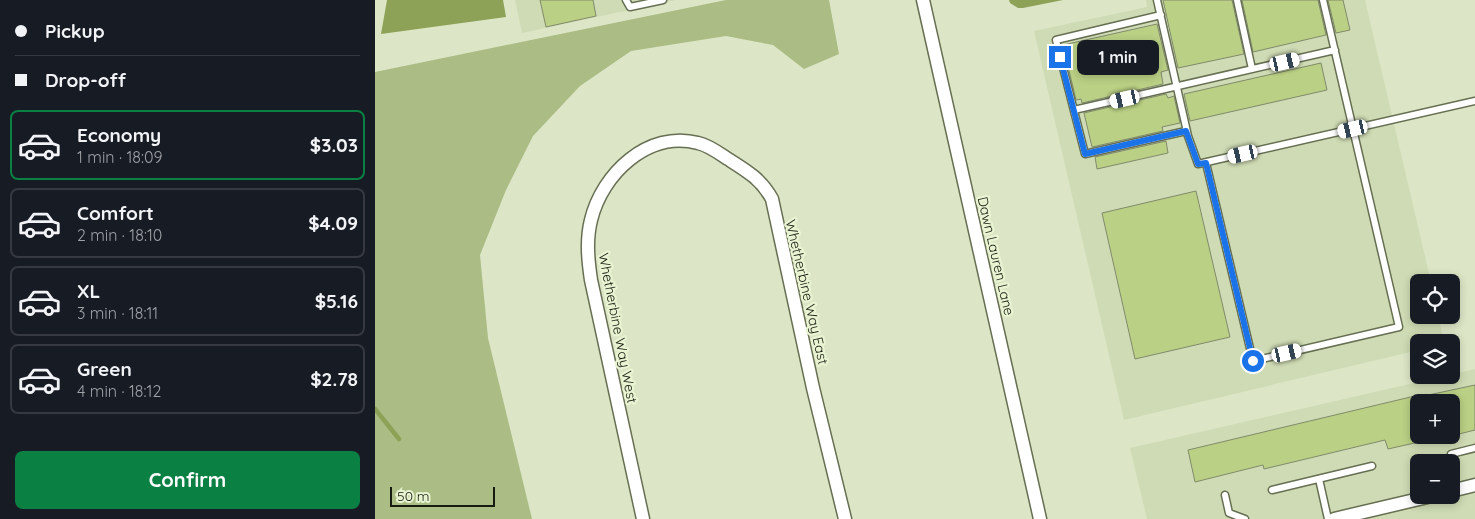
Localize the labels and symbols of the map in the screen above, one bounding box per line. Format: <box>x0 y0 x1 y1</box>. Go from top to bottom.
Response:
callout: 1 min <box>1077 40 1160 74</box>
route end <box>1049 46 1071 68</box>
car <box>1268 51 1301 73</box>
car <box>1108 88 1141 110</box>
car <box>1336 118 1369 140</box>
car <box>1226 143 1259 165</box>
street label: Dawn Lauren Lane <box>974 195 1018 317</box>
street label: Whetherbine Way East <box>782 218 832 366</box>
street label: Whetherbine Way West <box>595 251 641 405</box>
car <box>1270 342 1303 364</box>
route start <box>1242 350 1264 372</box>
scale bar <box>390 484 495 507</box>

